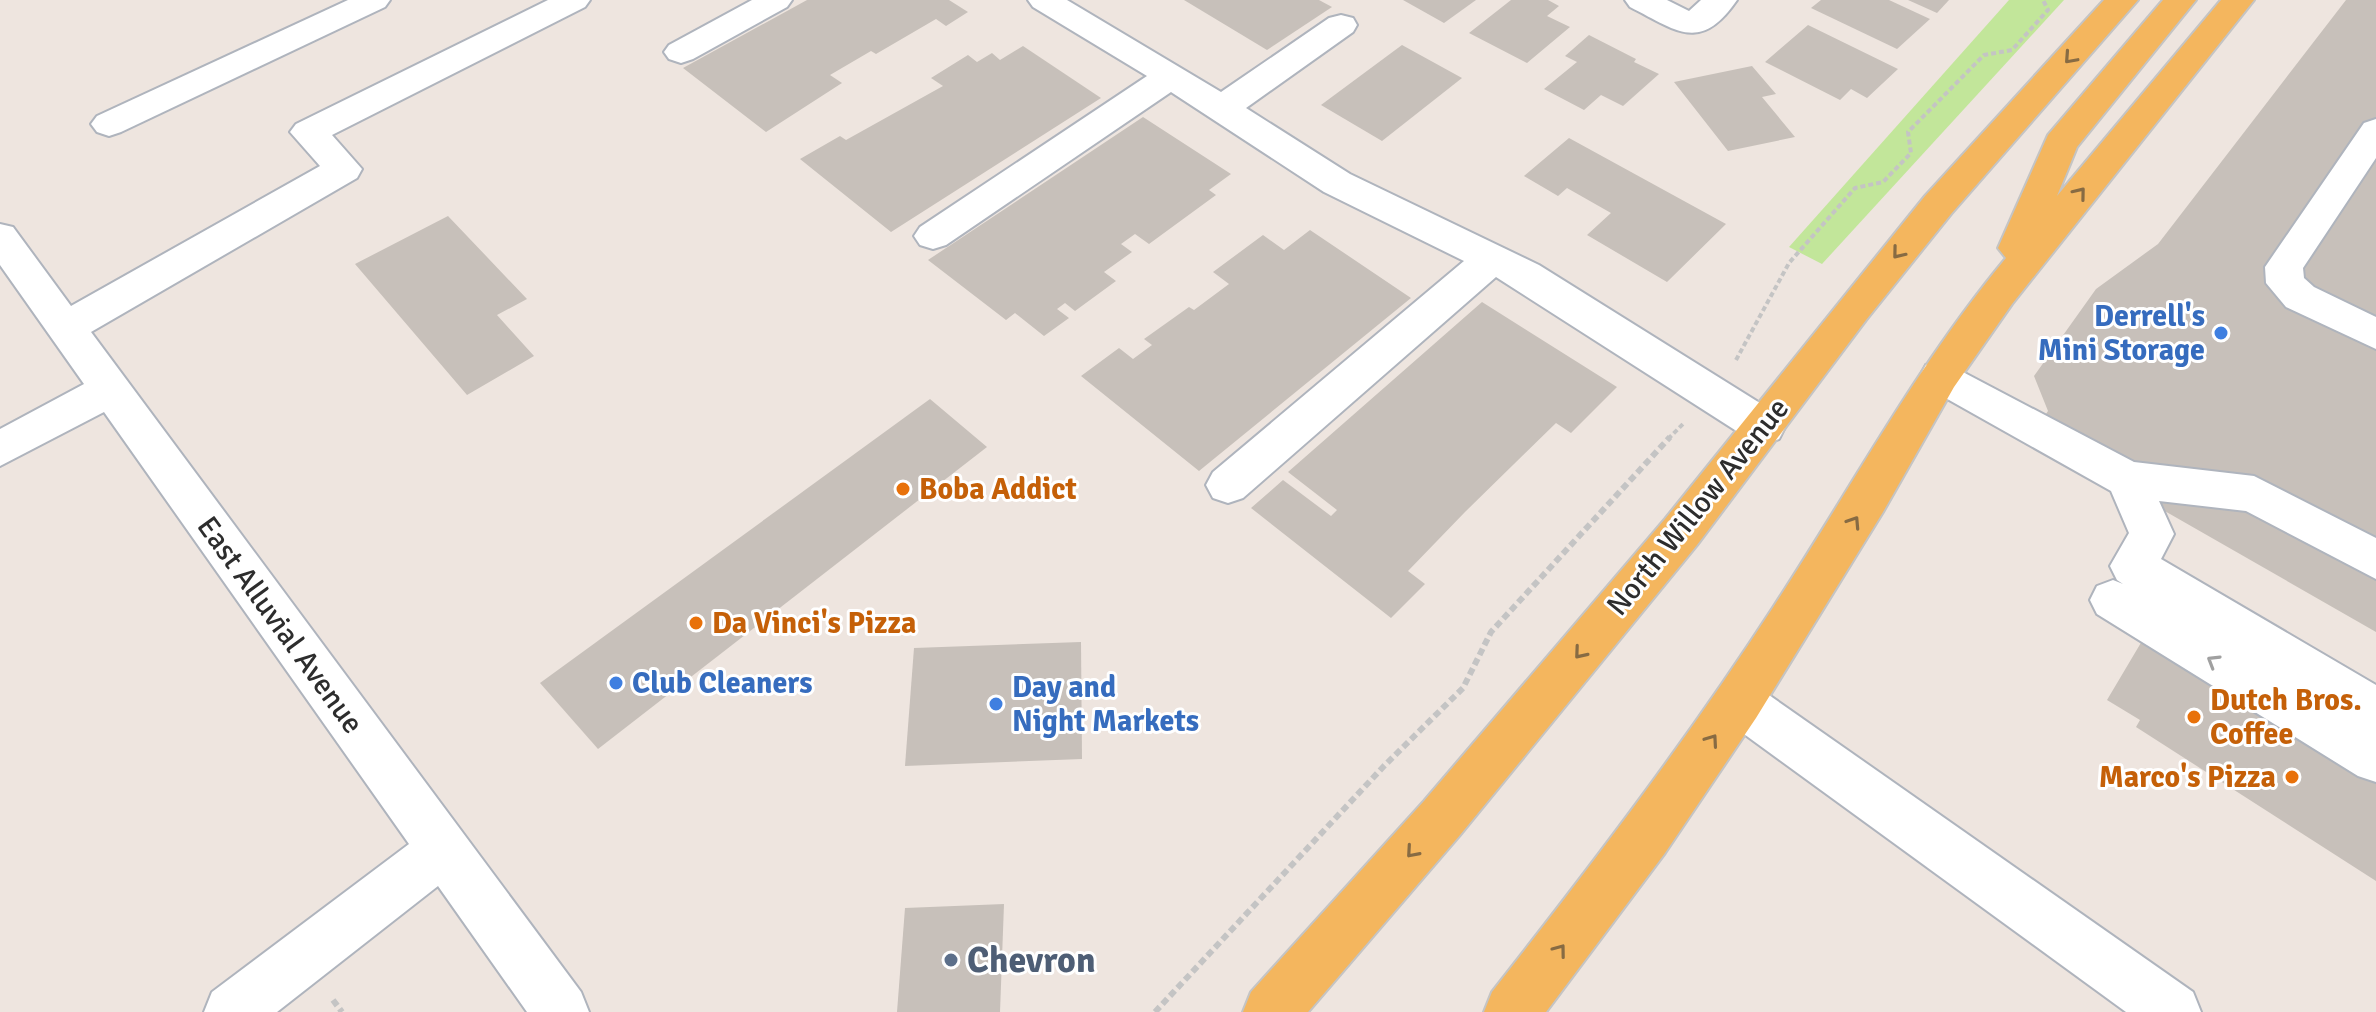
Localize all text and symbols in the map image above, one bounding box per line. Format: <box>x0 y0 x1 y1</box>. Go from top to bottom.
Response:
one-way arrow <box>2066 48 2080 63</box>
one-way arrow <box>2070 188 2085 202</box>
one-way arrow <box>1893 244 1908 258</box>
place label: Derrell's Mini Storage <box>2038 298 2205 369</box>
marker: Derrell's Mini Storage <box>2212 324 2230 342</box>
street label: North Willow Avenue <box>1599 391 1797 623</box>
place label: Boba Addict <box>919 471 1077 508</box>
marker: Boba Addict <box>894 480 912 498</box>
street label: East Alluvial Avenue <box>189 509 371 741</box>
one-way arrow <box>1844 516 1859 530</box>
place label: Da Vinci's Pizza <box>712 605 916 642</box>
marker: Da Vinci's Pizza <box>687 614 705 632</box>
one-way arrow <box>1575 644 1589 659</box>
one-way arrow <box>2207 655 2222 671</box>
place label: Club Cleaners <box>632 665 813 702</box>
place label: Day and Night Markets <box>1012 669 1199 740</box>
marker: Club Cleaners <box>607 674 625 692</box>
place label: Dutch Bros. Coffee <box>2210 682 2362 753</box>
marker: Day and Night Markets <box>987 695 1005 713</box>
marker: Dutch Bros. Coffee <box>2185 708 2203 726</box>
one-way arrow <box>1702 734 1717 748</box>
place label: Marco's Pizza <box>2099 759 2276 796</box>
marker: Marco's Pizza <box>2283 768 2301 786</box>
one-way arrow <box>1407 842 1422 857</box>
place label: Chevron <box>967 938 1096 983</box>
one-way arrow <box>1550 944 1564 959</box>
marker: Chevron <box>942 951 960 969</box>

